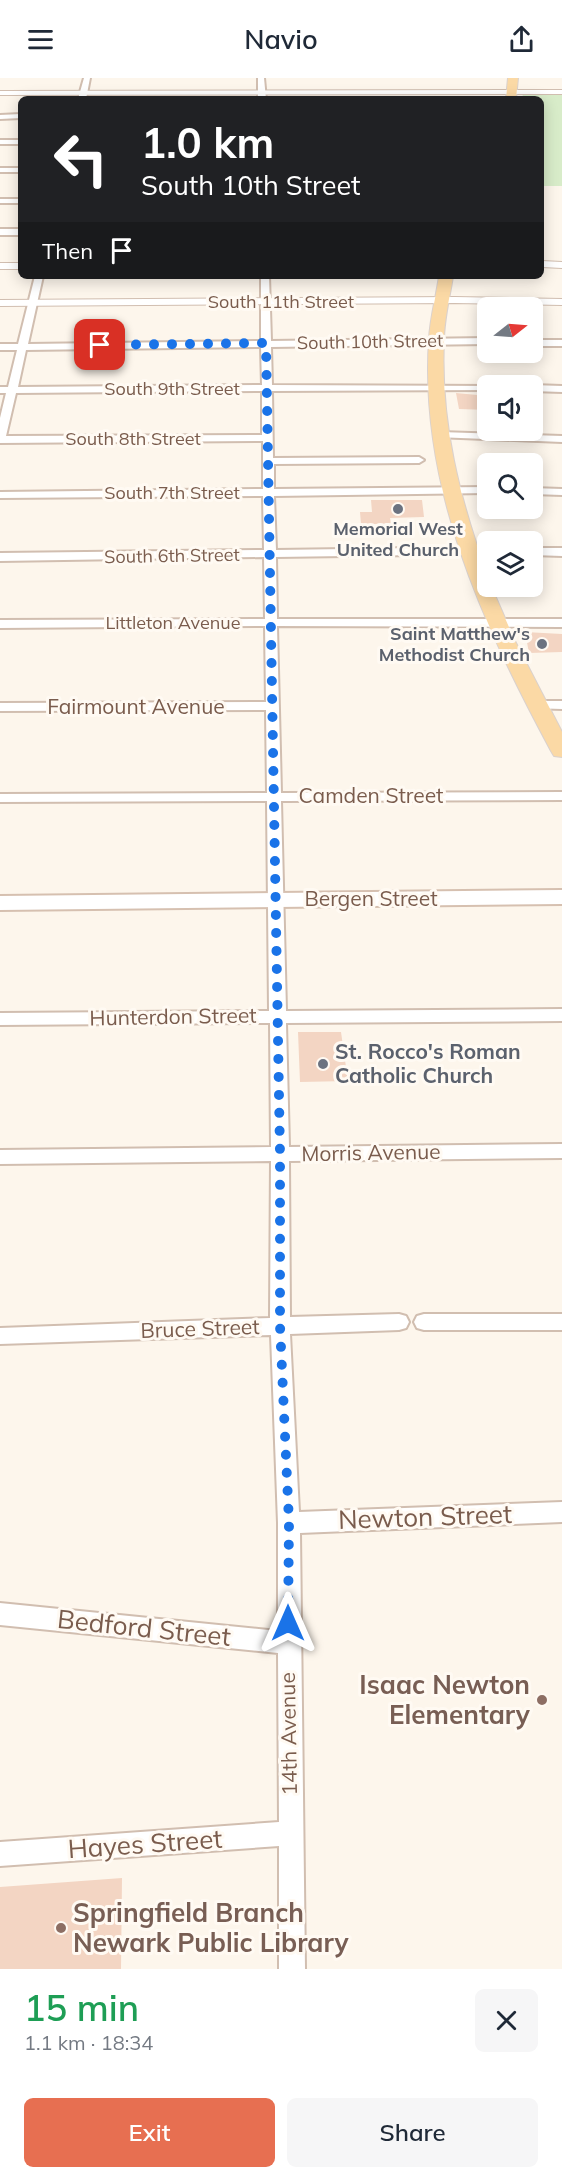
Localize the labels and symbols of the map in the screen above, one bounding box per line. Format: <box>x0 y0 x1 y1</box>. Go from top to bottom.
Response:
street label: South 11th Street <box>208 290 354 313</box>
north arrow <box>477 297 543 363</box>
pin <box>74 319 125 370</box>
street label: South 10th Street <box>297 329 443 354</box>
street label: South 9th Street <box>104 377 240 400</box>
street label: South 8th Street <box>65 427 201 450</box>
street label: South 7th Street <box>104 481 240 504</box>
marker: Memorial West United Church <box>391 502 405 516</box>
place label: Memorial West United Church <box>333 517 463 561</box>
street label: South 6th Street <box>104 543 240 568</box>
street label: Littleton Avenue <box>106 611 240 634</box>
place label: Saint Matthew's Methodist Church <box>379 622 530 666</box>
marker: Saint Matthew's Methodist Church <box>535 637 549 651</box>
street label: Fairmount Avenue <box>47 693 225 719</box>
street label: Camden Street <box>299 782 443 808</box>
street label: Bergen Street <box>304 885 438 911</box>
street label: Hunterdon Street <box>89 1002 257 1030</box>
place label: St. Rocco's Roman Catholic Church <box>335 1038 521 1088</box>
marker: St. Rocco's Roman Catholic Church <box>316 1057 330 1071</box>
street label: Morris Avenue <box>301 1138 441 1166</box>
street label: Bruce Street <box>140 1313 260 1343</box>
street label: Newton Street <box>337 1497 512 1536</box>
position arrow <box>256 1591 320 1655</box>
street label: Bedford Street <box>56 1602 232 1653</box>
place label: Isaac Newton Elementary <box>359 1668 531 1731</box>
street label: 14th Avenue <box>274 1672 302 1796</box>
marker: Isaac Newton Elementary <box>535 1693 549 1707</box>
street label: Hayes Street <box>67 1822 223 1865</box>
place label: Springfield Branch Newark Public Library <box>73 1896 349 1959</box>
marker: Springfield Branch Newark Public Library <box>54 1921 68 1935</box>

